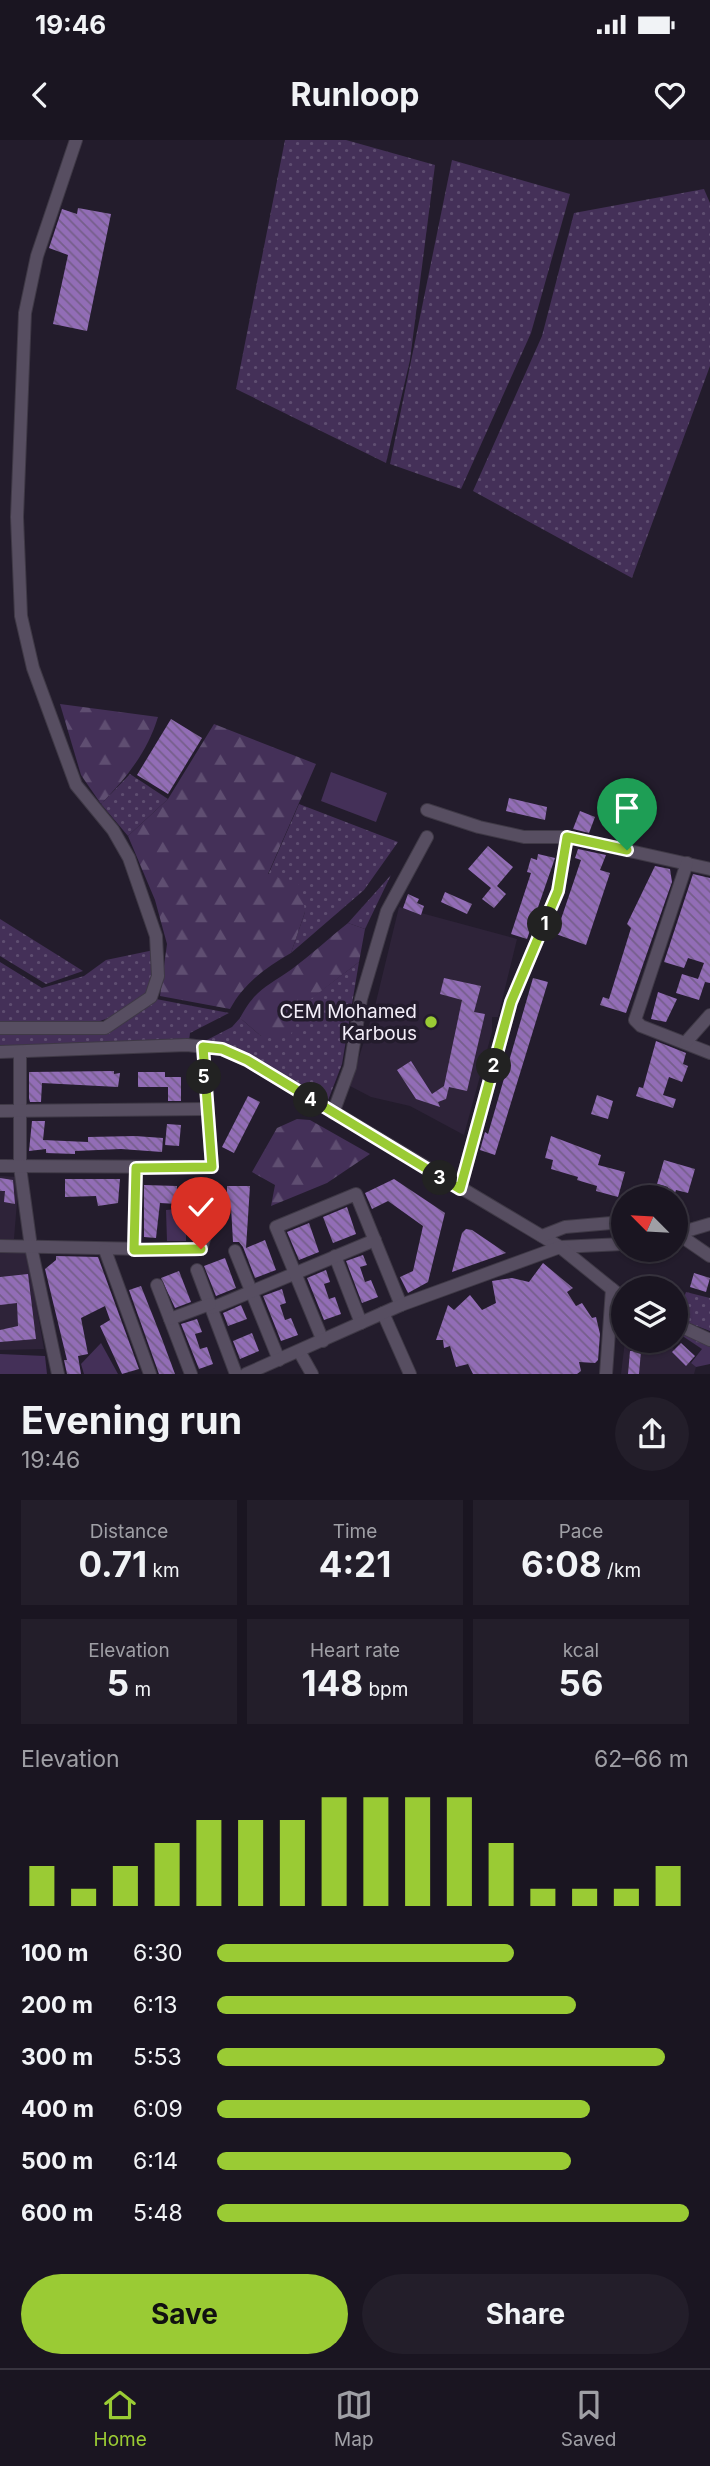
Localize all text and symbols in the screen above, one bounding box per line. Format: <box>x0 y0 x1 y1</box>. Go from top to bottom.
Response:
text: 19:46 <box>35 9 106 40</box>
text: Runloop <box>291 75 419 114</box>
icon: back <box>21 76 59 114</box>
icon: heart <box>651 76 689 114</box>
pin <box>597 778 657 850</box>
icon: arrive <box>608 789 646 827</box>
pin: 1 <box>528 906 562 942</box>
text: 1 <box>540 912 549 935</box>
place label: CEM Mohamed Karbous <box>279 1000 417 1045</box>
marker: CEM Mohamed Karbous <box>423 1014 439 1030</box>
pin: 2 <box>476 1048 512 1084</box>
text: 2 <box>488 1054 499 1077</box>
pin: 5 <box>186 1060 222 1094</box>
text: 5 <box>197 1065 210 1088</box>
pin: 4 <box>294 1082 328 1118</box>
text: 4 <box>304 1088 317 1111</box>
pin: 3 <box>422 1160 458 1196</box>
text: 3 <box>433 1166 446 1189</box>
pin <box>171 1177 231 1249</box>
north arrow <box>611 1185 688 1262</box>
map controls <box>611 1185 688 1353</box>
icon: check <box>182 1188 220 1226</box>
button: layers <box>611 1276 688 1353</box>
text: Evening run <box>21 1397 242 1443</box>
button: share <box>615 1397 689 1471</box>
text: 19:46 <box>21 1446 80 1474</box>
text: Distance <box>90 1520 168 1543</box>
text: Time <box>333 1520 377 1543</box>
text: Pace <box>559 1520 603 1543</box>
text: 0.71 <box>78 1543 147 1585</box>
text: 4:21 <box>319 1543 391 1585</box>
text: 6:08 <box>521 1543 602 1585</box>
text: km <box>147 1559 180 1582</box>
text: /km <box>602 1559 641 1582</box>
text: Elevation <box>88 1639 170 1662</box>
text: Heart rate <box>310 1639 400 1662</box>
text: kcal <box>563 1639 599 1662</box>
text: 5 <box>107 1662 129 1704</box>
text: 148 <box>302 1662 363 1704</box>
text: 56 <box>558 1662 604 1704</box>
text: m <box>129 1678 151 1701</box>
text: bpm <box>363 1678 408 1701</box>
text: Elevation <box>21 1745 120 1773</box>
text: 62–66 m <box>594 1745 689 1773</box>
text: 100 m <box>21 1939 88 1967</box>
text: 6:30 <box>133 1939 183 1967</box>
text: 200 m <box>21 1991 93 2019</box>
text: 6:13 <box>133 1991 177 2019</box>
text: 300 m <box>21 2043 93 2071</box>
text: 5:53 <box>133 2043 182 2071</box>
text: 400 m <box>21 2095 94 2123</box>
text: 6:09 <box>133 2095 183 2123</box>
text: 500 m <box>21 2147 93 2175</box>
text: 6:14 <box>133 2147 178 2175</box>
text: 600 m <box>21 2199 93 2227</box>
text: 5:48 <box>133 2199 183 2227</box>
button: Save <box>21 2274 348 2354</box>
button: Share <box>362 2274 689 2354</box>
tab: Home <box>94 2386 147 2451</box>
tab: Map <box>334 2386 374 2451</box>
tab: Saved <box>561 2386 616 2451</box>

